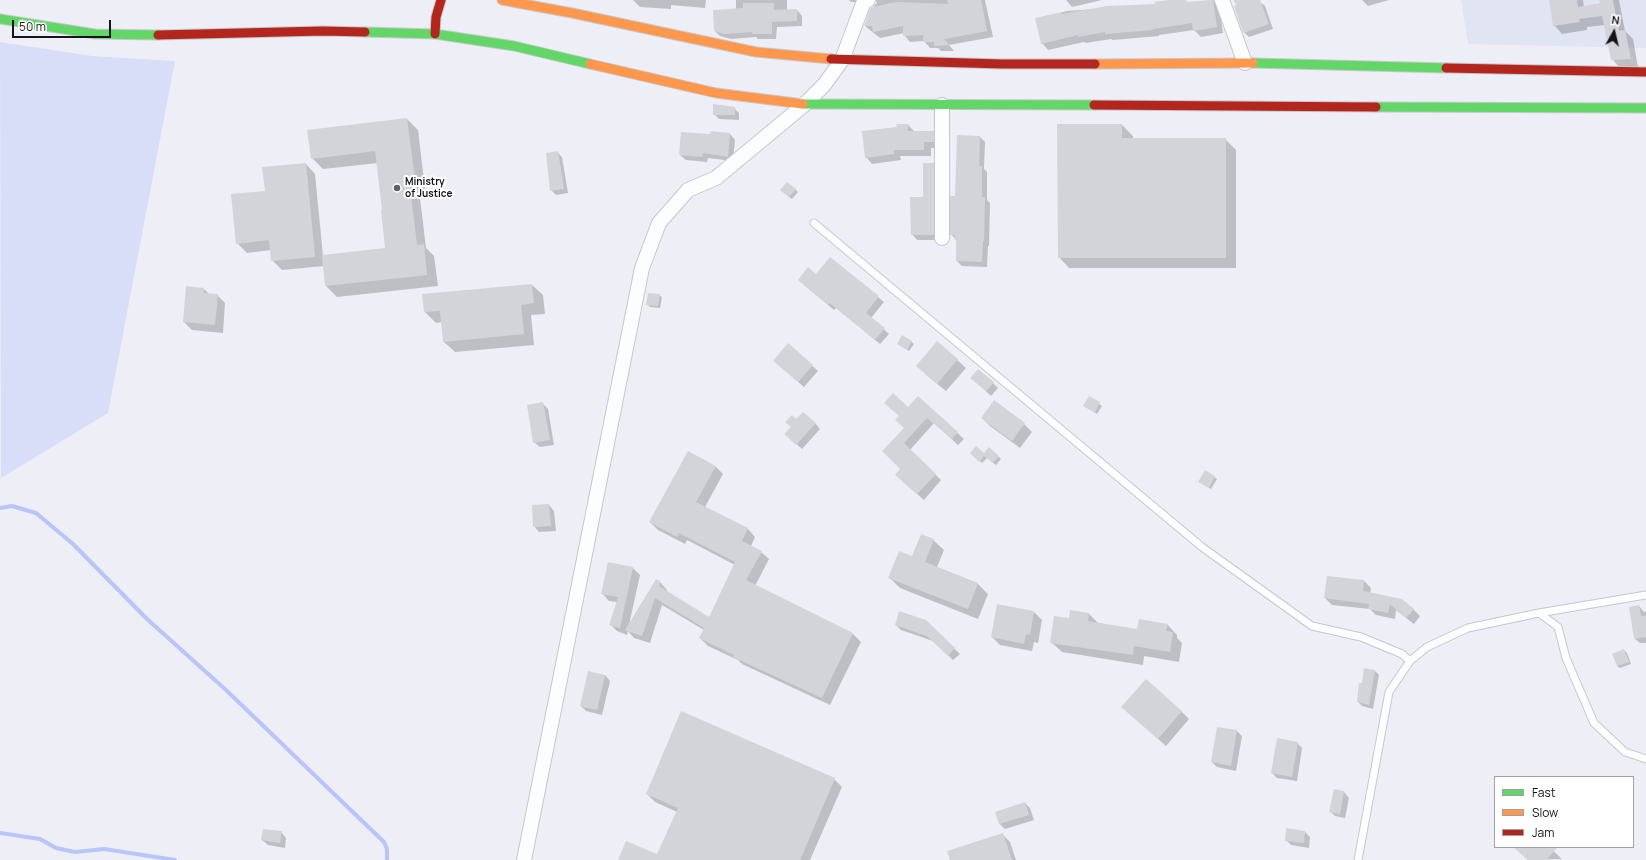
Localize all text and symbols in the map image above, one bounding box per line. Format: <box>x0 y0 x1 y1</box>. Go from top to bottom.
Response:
scale bar <box>14 12 113 38</box>
north arrow <box>1594 12 1634 52</box>
text: N <box>1611 12 1621 28</box>
text: 50 m <box>19 18 46 35</box>
place label: Ministry of Justice <box>405 176 452 200</box>
marker: Ministry of Justice <box>392 183 402 193</box>
legend <box>1494 776 1634 848</box>
text: Fast <box>1532 784 1556 801</box>
text: Slow <box>1532 804 1558 821</box>
text: Jam <box>1532 824 1554 841</box>

